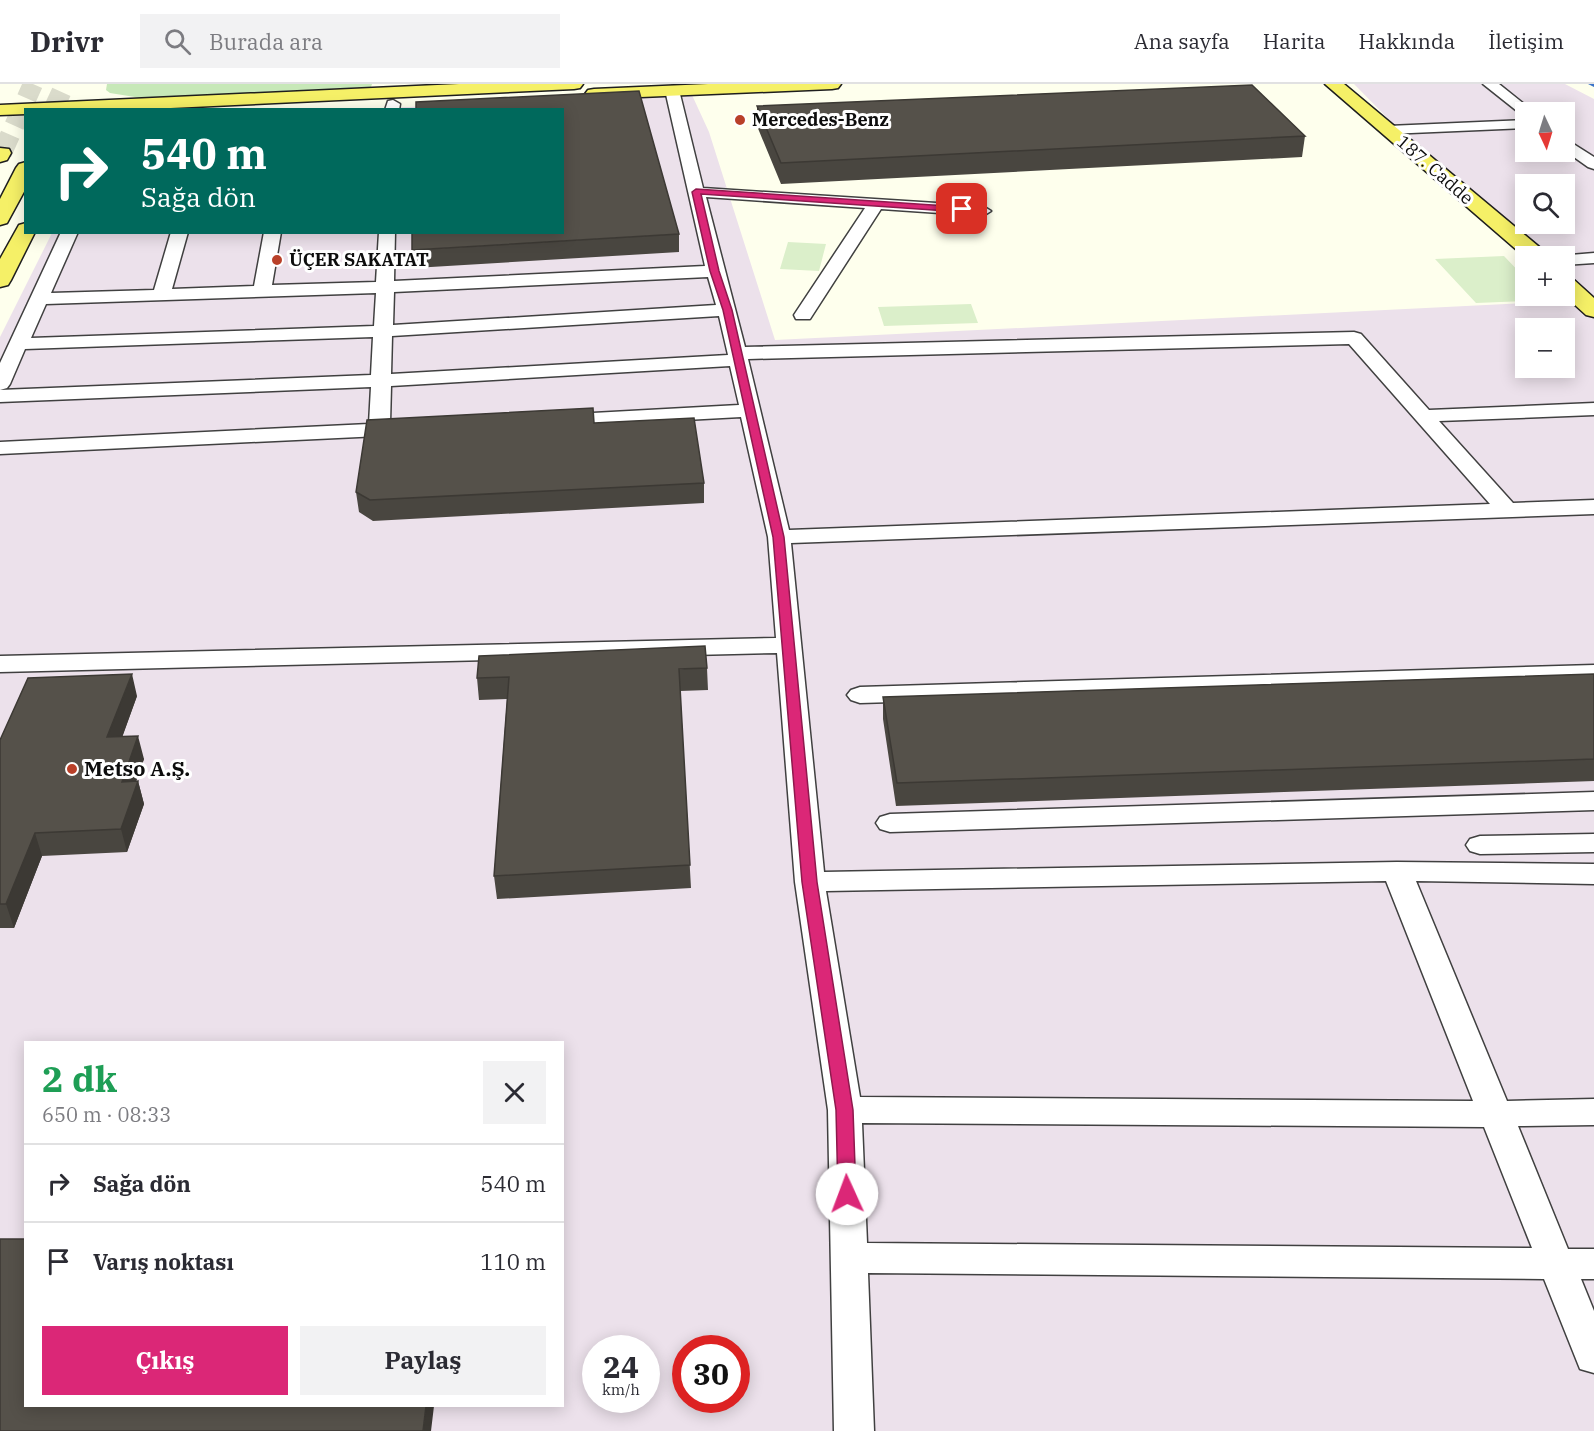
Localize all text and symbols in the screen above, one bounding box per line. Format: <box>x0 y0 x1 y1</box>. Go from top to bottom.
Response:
search box <box>140 14 560 68</box>
text: Drivr <box>30 23 104 60</box>
icon: search <box>161 25 194 58</box>
text: Burada ara <box>209 27 323 56</box>
text: Ana sayfa <box>1134 27 1230 55</box>
text: Harita <box>1263 27 1325 55</box>
text: Hakkında <box>1358 27 1455 55</box>
text: İletişim <box>1488 27 1564 55</box>
north arrow <box>1515 102 1575 162</box>
map controls <box>1515 102 1575 378</box>
place label: Mercedes-Benz <box>752 108 889 131</box>
marker: Mercedes-Benz <box>733 113 747 127</box>
text: 540 m <box>141 126 267 181</box>
street label: 187. Cadde <box>1392 130 1478 209</box>
icon: right <box>42 132 120 210</box>
button: search <box>1515 174 1575 234</box>
text: Sağa dön <box>141 179 256 214</box>
pin <box>936 183 987 234</box>
icon: arrive <box>945 192 978 225</box>
button: + <box>1515 246 1575 306</box>
place label: ÜÇER SAKATAT <box>289 248 429 271</box>
marker: ÜÇER SAKATAT <box>270 253 284 267</box>
button: − <box>1515 318 1575 378</box>
place label: Metso A.Ş. <box>84 754 190 782</box>
marker: Metso A.Ş. <box>65 762 79 776</box>
text: 2 dk <box>42 1055 117 1102</box>
button: close <box>483 1061 546 1124</box>
text: 650 m · 08:33 <box>42 1101 171 1128</box>
position arrow <box>815 1162 879 1226</box>
icon: right <box>42 1167 75 1200</box>
text: Sağa dön <box>93 1169 191 1198</box>
text: 540 m <box>480 1169 546 1198</box>
icon: arrive <box>42 1245 75 1278</box>
text: Varış noktası <box>93 1247 234 1276</box>
text: 110 m <box>480 1247 546 1276</box>
button: Çıkış <box>42 1326 288 1395</box>
button: Paylaş <box>300 1326 546 1395</box>
speed limit sign: 30 <box>672 1335 750 1413</box>
text: 24 <box>603 1347 639 1386</box>
text: km/h <box>602 1380 640 1399</box>

